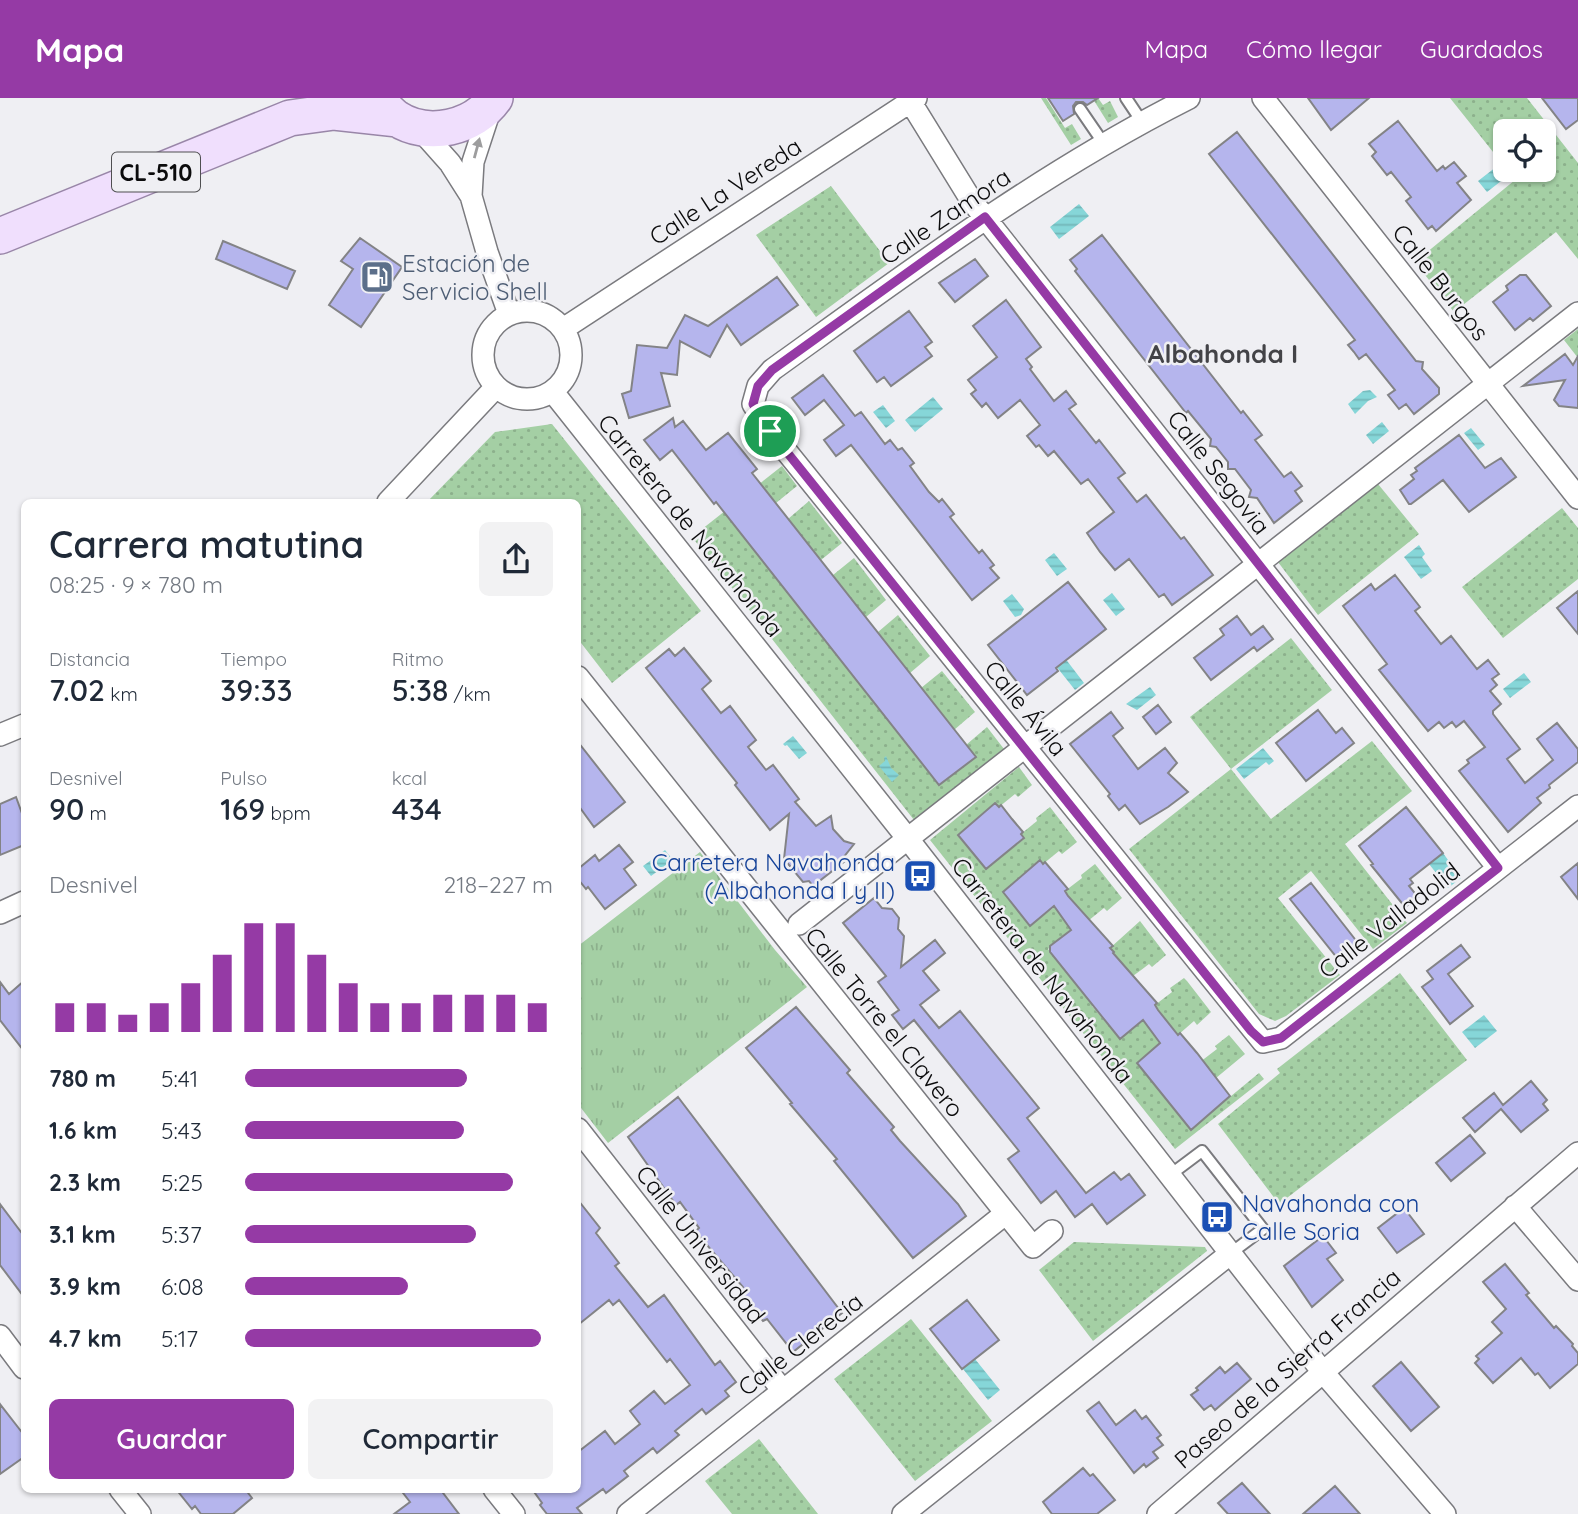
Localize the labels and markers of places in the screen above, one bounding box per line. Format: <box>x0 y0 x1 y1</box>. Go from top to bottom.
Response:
place label: Estación de Servicio Shell <box>402 248 548 306</box>
fuel station icon: Estación de Servicio Shell <box>358 258 396 296</box>
pin <box>740 401 800 461</box>
place label: Carretera Navahonda (Albahonda I y II) <box>652 847 895 905</box>
bus stop icon: Carretera Navahonda (Albahonda I y II) <box>901 857 939 895</box>
place label: Navahonda con Calle Soria <box>1242 1188 1419 1246</box>
bus stop icon: Navahonda con Calle Soria <box>1198 1198 1236 1236</box>

